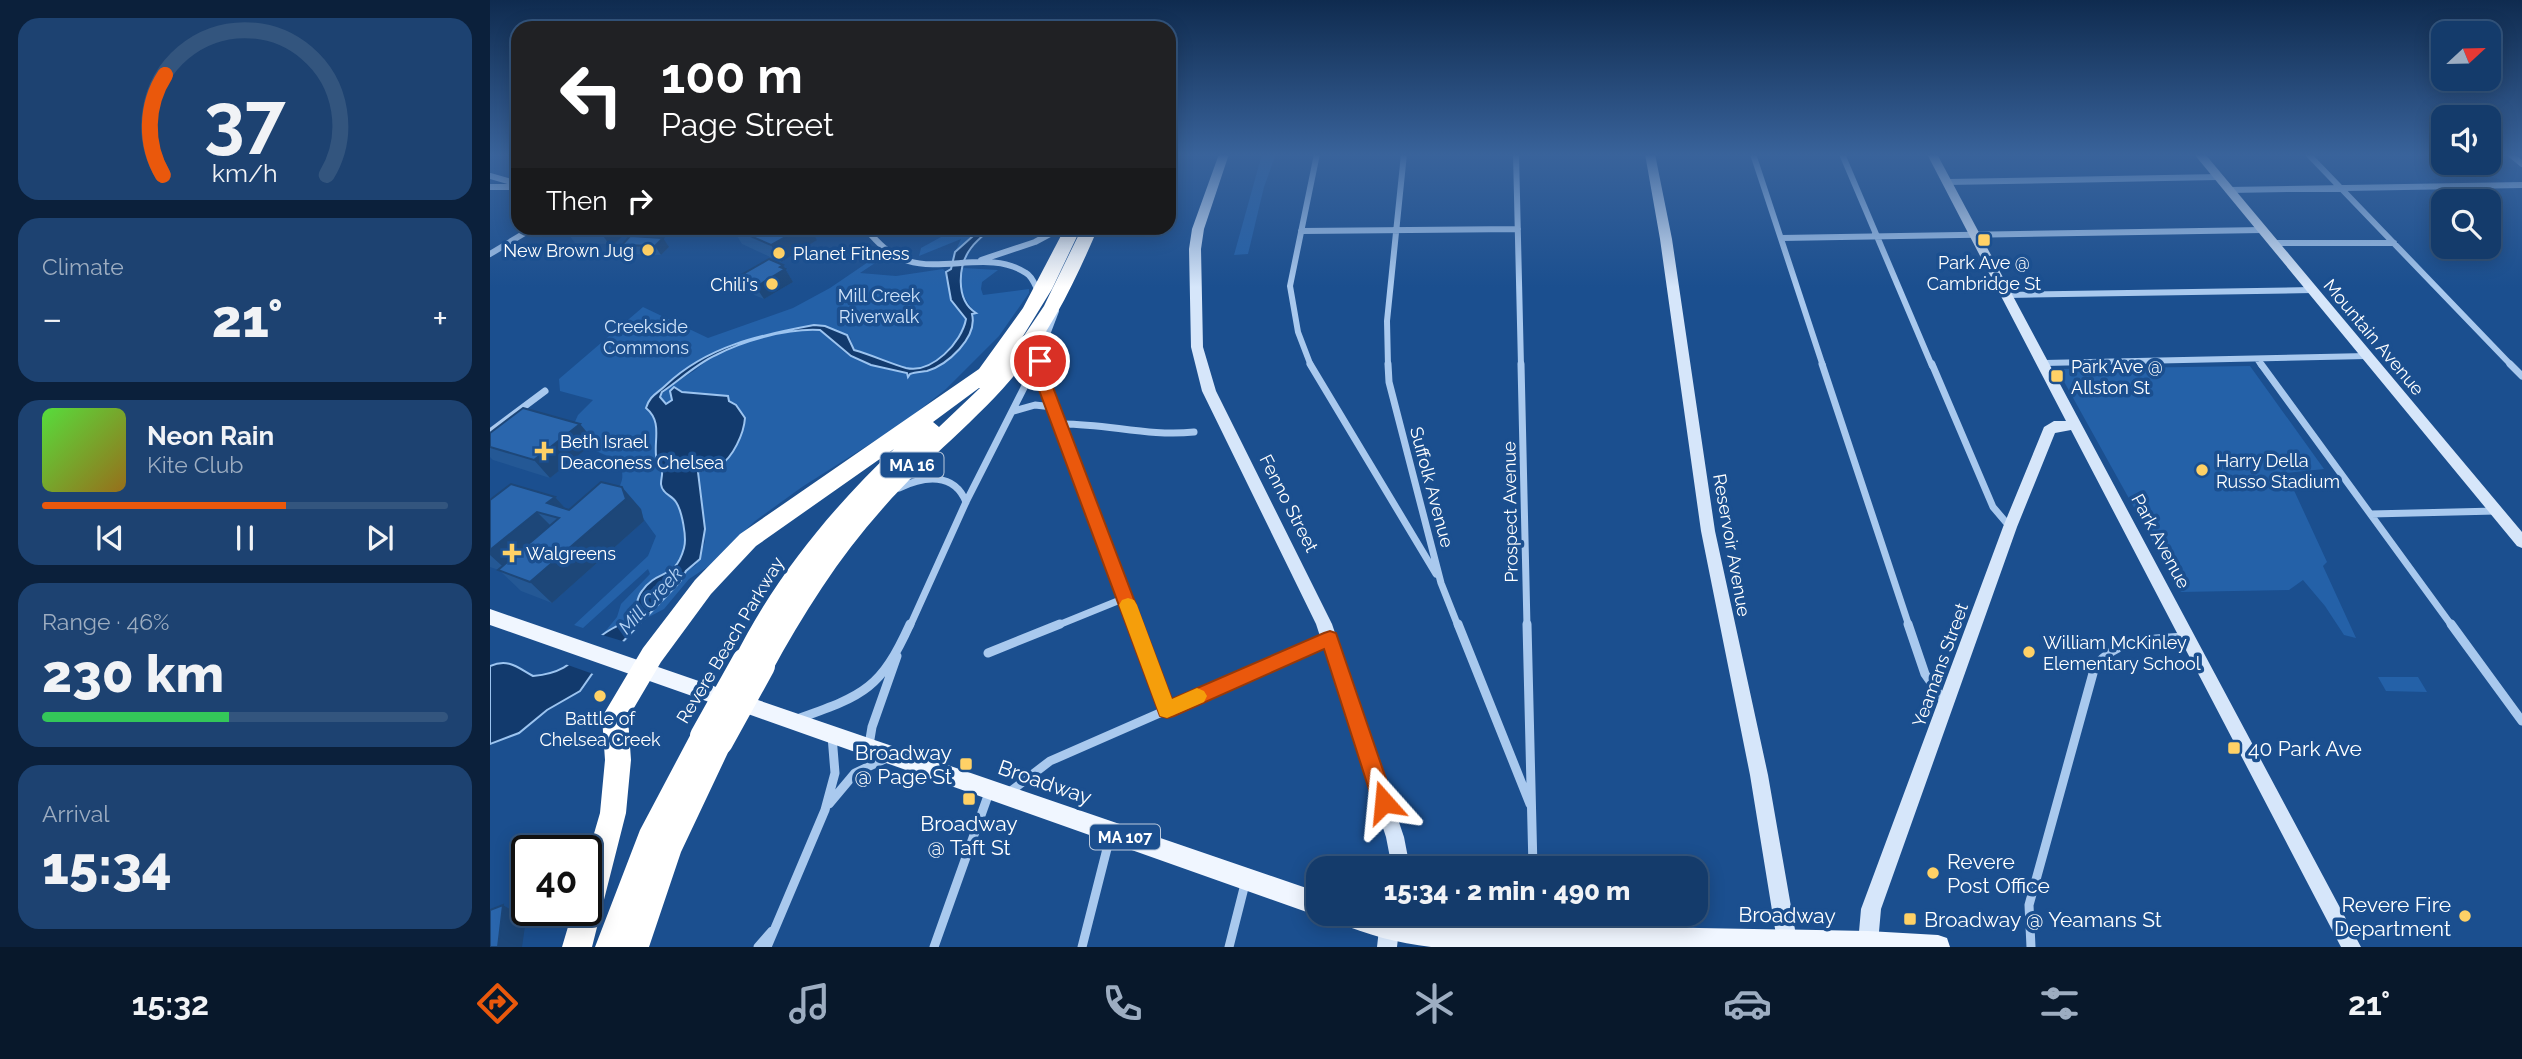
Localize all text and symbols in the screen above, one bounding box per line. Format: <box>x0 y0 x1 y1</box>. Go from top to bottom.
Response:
north arrow <box>2431 21 2501 91</box>
map controls <box>2431 21 2501 259</box>
text: 100 m <box>661 47 803 104</box>
icon: left <box>546 49 637 140</box>
text: 37 <box>204 77 286 162</box>
button: sound <box>2431 105 2501 175</box>
text: Page Street <box>661 106 834 143</box>
text: km/h <box>212 158 278 188</box>
icon: right <box>621 182 659 220</box>
text: Then <box>546 186 607 216</box>
button: search <box>2431 189 2501 259</box>
marker: Park Ave @ Cambridge St <box>1976 232 1992 248</box>
place label: New Brown Jug <box>503 240 634 261</box>
marker: New Brown Jug <box>640 242 656 258</box>
place label: Planet Fitness <box>793 243 910 264</box>
marker: Planet Fitness <box>771 245 787 261</box>
place label: Park Ave @ Cambridge St <box>1927 252 2041 294</box>
text: Climate <box>42 253 124 280</box>
place label: Chili's <box>710 274 758 295</box>
street label: Mountain Avenue <box>2319 275 2429 400</box>
marker: Chili's <box>764 276 780 292</box>
park label: Mill Creek Riverwalk <box>838 285 921 327</box>
text: 21° <box>212 288 283 349</box>
text: − <box>42 296 62 341</box>
text: + <box>432 296 448 341</box>
park label: Creekside Commons <box>603 316 689 358</box>
pin <box>1010 331 1070 391</box>
icon: arrive <box>1021 342 1059 380</box>
place label: Park Ave @ Allston St <box>2071 356 2163 398</box>
marker: Park Ave @ Allston St <box>2049 368 2065 384</box>
text: Neon Rain <box>147 421 274 451</box>
street label: Suffolk Avenue <box>1406 424 1458 550</box>
place label: Beth Israel Deaconess Chelsea <box>560 431 724 473</box>
marker: Beth Israel Deaconess Chelsea <box>534 441 554 461</box>
street label: Prospect Avenue <box>1498 441 1522 583</box>
place label: Harry Della Russo Stadium <box>2216 450 2340 492</box>
text: Kite Club <box>147 451 244 478</box>
street label: Fenno Street <box>1255 451 1323 555</box>
road number: MA 16 <box>880 452 943 478</box>
marker: Harry Della Russo Stadium <box>2194 462 2210 478</box>
street label: Reservoir Avenue <box>1709 472 1755 618</box>
street label: Park Avenue <box>2127 490 2195 592</box>
icon: previous <box>91 519 129 557</box>
icon: pause <box>226 519 264 557</box>
icon: next <box>361 519 399 557</box>
place label: Walgreens <box>526 543 616 564</box>
marker: Walgreens <box>504 545 520 561</box>
street label: Revere Beach Parkway <box>672 553 788 727</box>
water label: Mill Creek <box>613 562 687 638</box>
street label: Yeamans Street <box>1908 600 1972 730</box>
text: Range · 46% <box>42 608 169 635</box>
place label: William McKinley Elementary School <box>2043 632 2201 674</box>
text: 230 km <box>42 643 224 704</box>
marker: William McKinley Elementary School <box>2021 644 2037 660</box>
marker: Battle of Chelsea Creek <box>592 688 608 704</box>
place label: Battle of Chelsea Creek <box>539 708 661 750</box>
place label: 40 Park Ave <box>2248 736 2362 761</box>
place label: Broadway @ Page St <box>854 740 952 789</box>
marker: 40 Park Ave <box>2226 740 2242 756</box>
street label: Broadway <box>995 754 1095 810</box>
marker: Broadway @ Page St <box>958 756 974 772</box>
position arrow <box>1347 765 1421 839</box>
marker: Broadway @ Taft St <box>961 791 977 807</box>
text: Arrival <box>42 800 109 827</box>
place label: Broadway @ Taft St <box>920 811 1018 860</box>
road number: MA 107 <box>1090 824 1160 850</box>
text: 15:34 <box>42 835 172 896</box>
speed limit sign: 40 <box>511 835 602 926</box>
place label: Revere Post Office <box>1947 849 2050 898</box>
marker: Revere Post Office <box>1925 865 1941 881</box>
text: 15:34 · 2 min · 490 m <box>1384 876 1630 906</box>
place label: Revere Fire Department <box>2334 892 2451 941</box>
street label: Broadway <box>1738 902 1836 928</box>
place label: Broadway @ Yeamans St <box>1924 907 2162 932</box>
marker: Revere Fire Department <box>2457 908 2473 924</box>
marker: Broadway @ Yeamans St <box>1902 911 1918 927</box>
icon: directions <box>473 979 522 1028</box>
icon: music <box>785 979 834 1028</box>
icon: phone <box>1098 979 1147 1028</box>
icon: climate <box>1410 979 1459 1028</box>
icon: car <box>1723 979 1772 1028</box>
icon: filters <box>2035 979 2084 1028</box>
text: 15:32 <box>132 985 209 1022</box>
text: 21° <box>2348 985 2390 1022</box>

